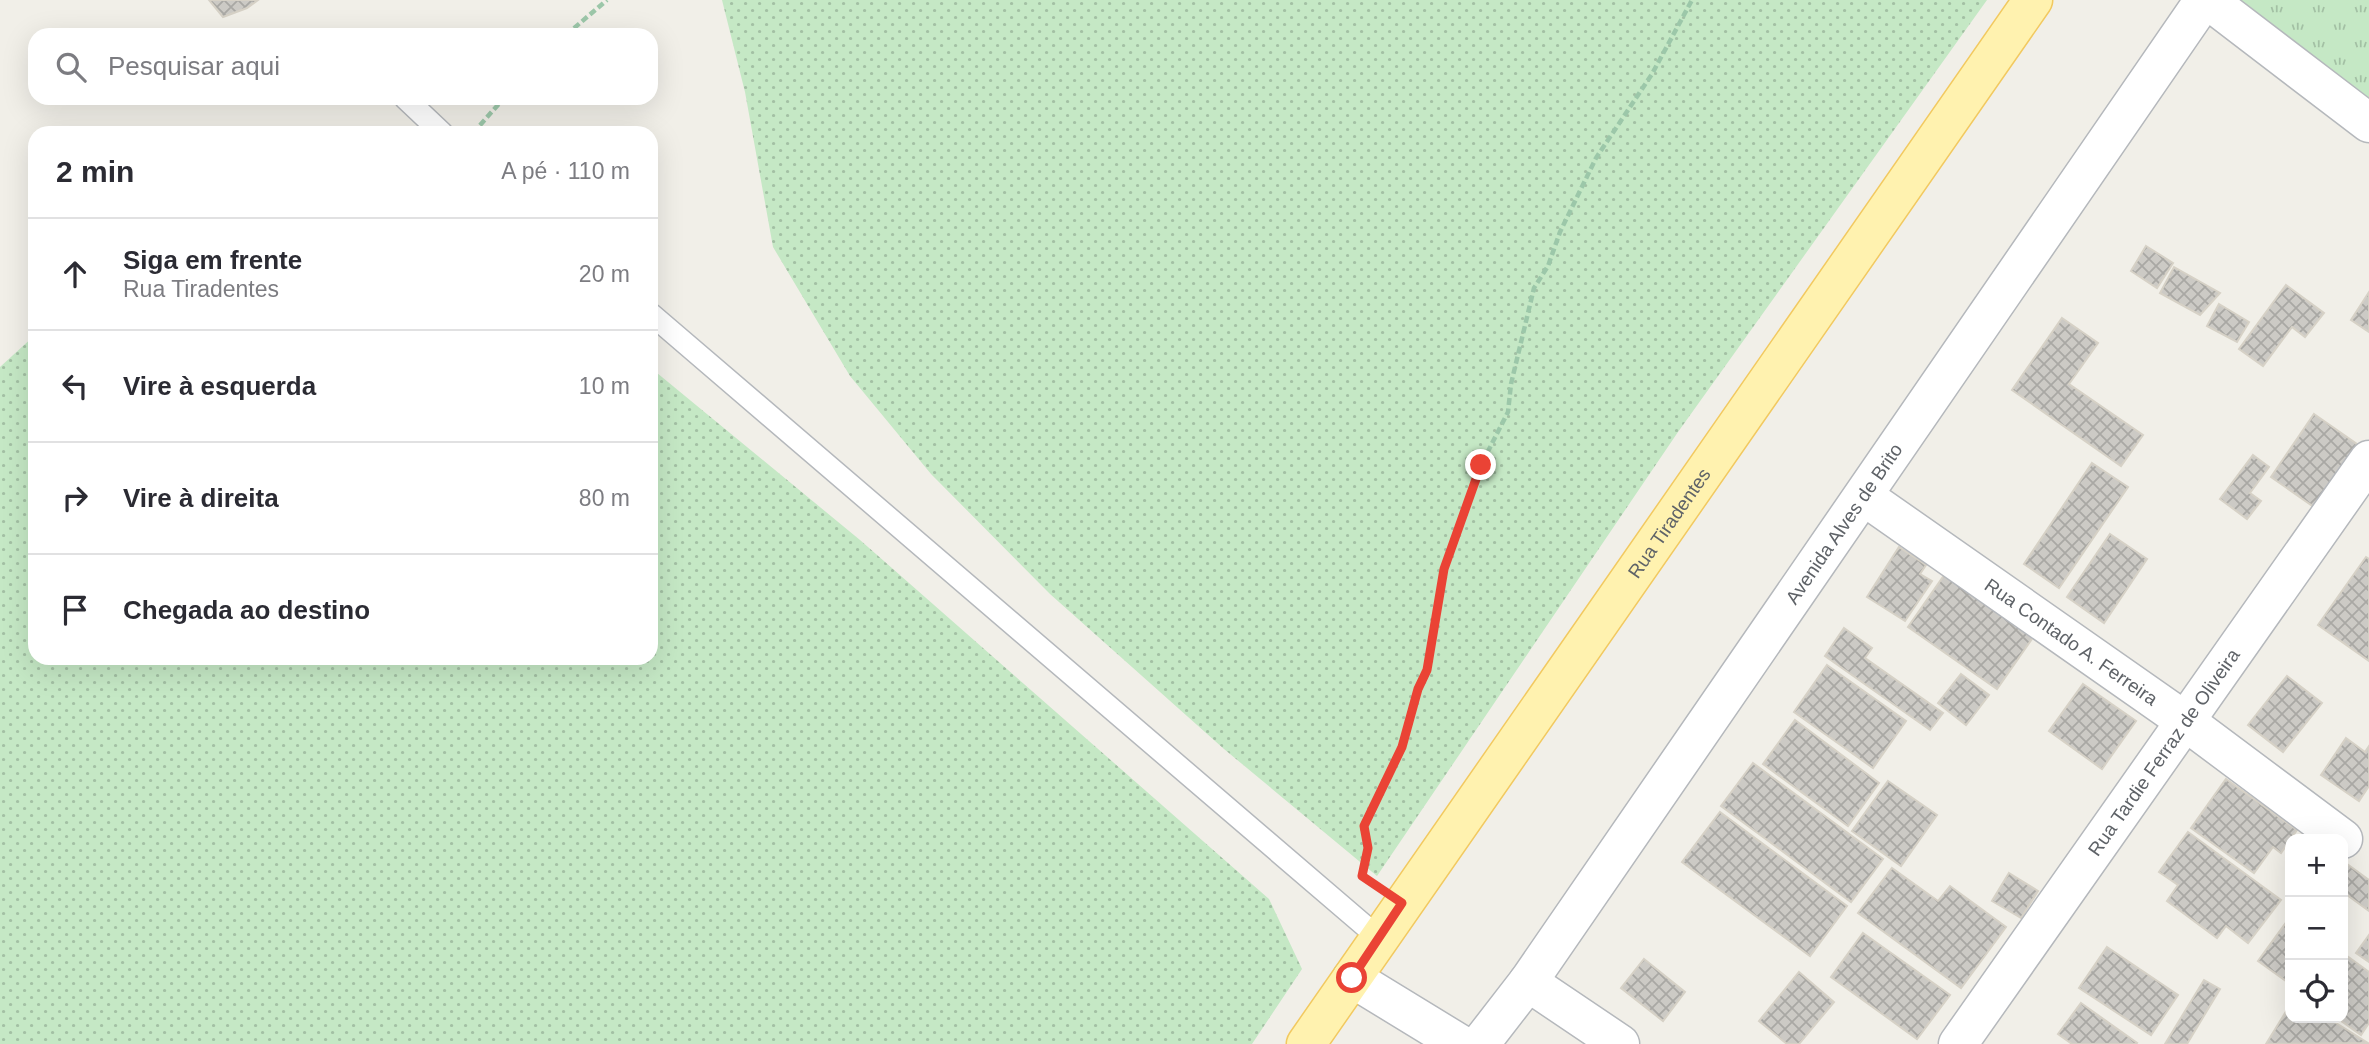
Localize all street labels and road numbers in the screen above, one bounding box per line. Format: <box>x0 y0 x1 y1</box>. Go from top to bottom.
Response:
street label: Avenida Alves de Brito <box>1782 440 1907 608</box>
street label: Rua Tiradentes <box>1624 464 1715 582</box>
street label: Rua Contado A. Ferreira <box>1981 574 2162 710</box>
street label: Rua Tardie Ferraz de Oliveira <box>2084 645 2244 860</box>

